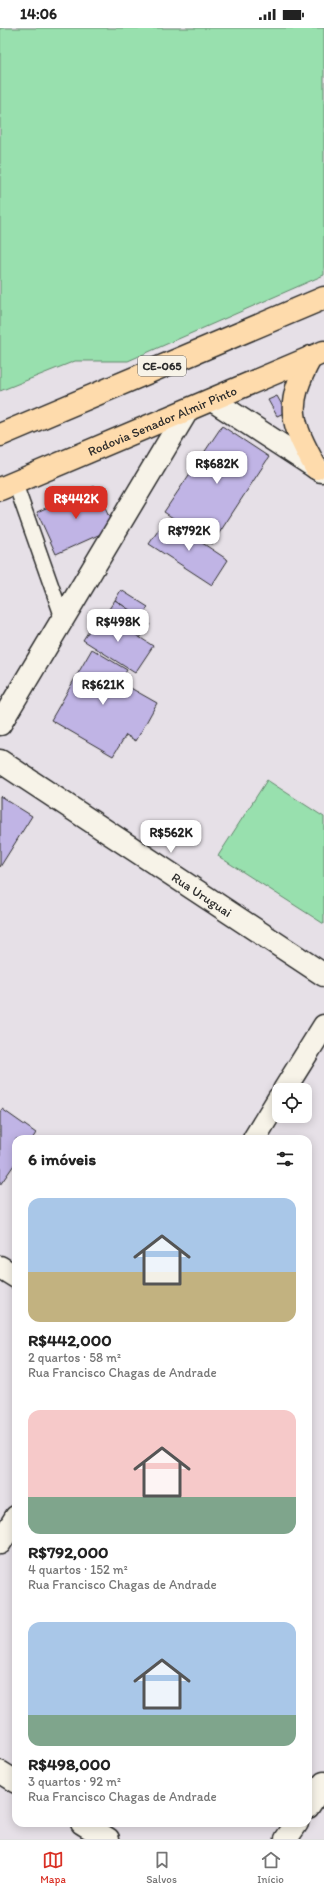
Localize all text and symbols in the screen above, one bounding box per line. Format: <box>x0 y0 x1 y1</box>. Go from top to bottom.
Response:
text: 14:06 <box>20 5 57 23</box>
road number: CE-065 <box>138 356 186 376</box>
street label: Rodovia Senador Almir Pinto <box>85 382 239 459</box>
pin: R$682K <box>184 451 250 485</box>
text: R$682K <box>195 456 239 471</box>
pin: R$442K <box>43 486 109 520</box>
text: R$442K <box>53 491 99 506</box>
pin: R$792K <box>156 518 222 552</box>
text: R$792K <box>168 523 210 538</box>
pin: R$498K <box>85 609 151 643</box>
text: R$498K <box>96 614 140 629</box>
pin: R$621K <box>70 672 136 706</box>
text: R$621K <box>82 677 124 692</box>
pin: R$562K <box>138 820 204 854</box>
text: R$562K <box>149 825 193 840</box>
street label: Rua Uruguai <box>169 869 235 920</box>
map controls <box>272 1083 312 1123</box>
button: locate <box>272 1083 312 1123</box>
icon: filters <box>274 1148 296 1170</box>
text: 6 imóveis <box>28 1149 96 1169</box>
icon: home <box>126 1224 198 1296</box>
text: R$442,000 <box>28 1330 112 1350</box>
text: 2 quartos · 58 m² <box>28 1350 121 1365</box>
text: Rua Francisco Chagas de Andrade <box>28 1365 217 1380</box>
icon: home <box>126 1436 198 1508</box>
text: R$792,000 <box>28 1542 109 1562</box>
text: 4 quartos · 152 m² <box>28 1562 128 1577</box>
text: Rua Francisco Chagas de Andrade <box>28 1577 217 1592</box>
icon: home <box>126 1648 198 1720</box>
text: R$498,000 <box>28 1754 111 1774</box>
text: 3 quartos · 92 m² <box>28 1774 121 1789</box>
text: Rua Francisco Chagas de Andrade <box>28 1789 217 1804</box>
tab: Mapa <box>40 1849 66 1886</box>
tab: Salvos <box>146 1849 177 1886</box>
tab: Início <box>257 1849 284 1886</box>

